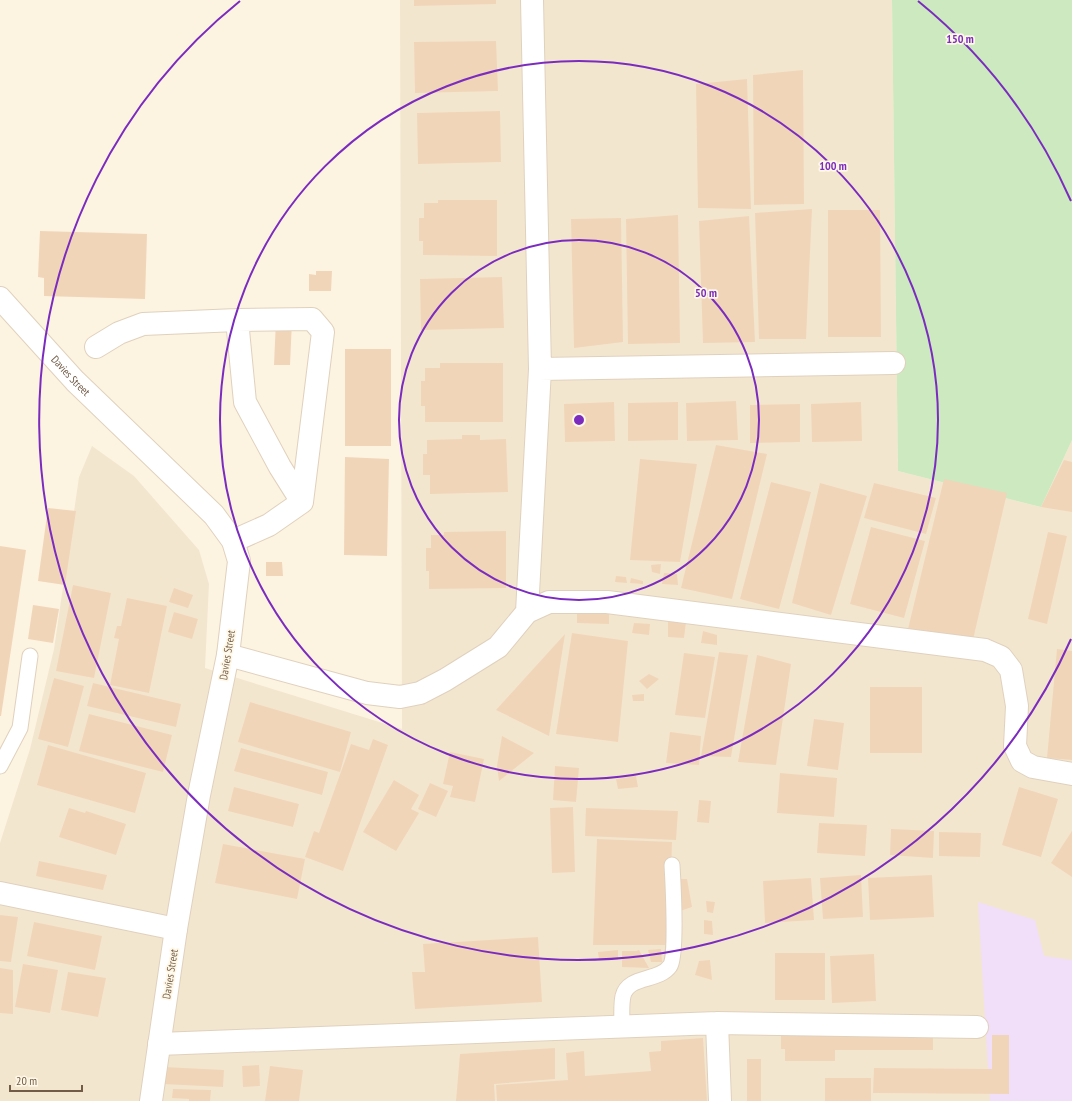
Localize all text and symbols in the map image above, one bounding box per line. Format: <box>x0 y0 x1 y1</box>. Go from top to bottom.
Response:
text: 150 m <box>946 31 974 46</box>
text: 100 m <box>819 158 847 173</box>
text: 50 m <box>695 285 717 300</box>
street label: Davies Street <box>48 353 93 399</box>
centre of rings <box>572 413 586 427</box>
street label: Davies Street <box>216 629 238 681</box>
street label: Davies Street <box>159 948 181 1000</box>
scale bar <box>10 1067 82 1093</box>
text: 20 m <box>16 1073 37 1088</box>

